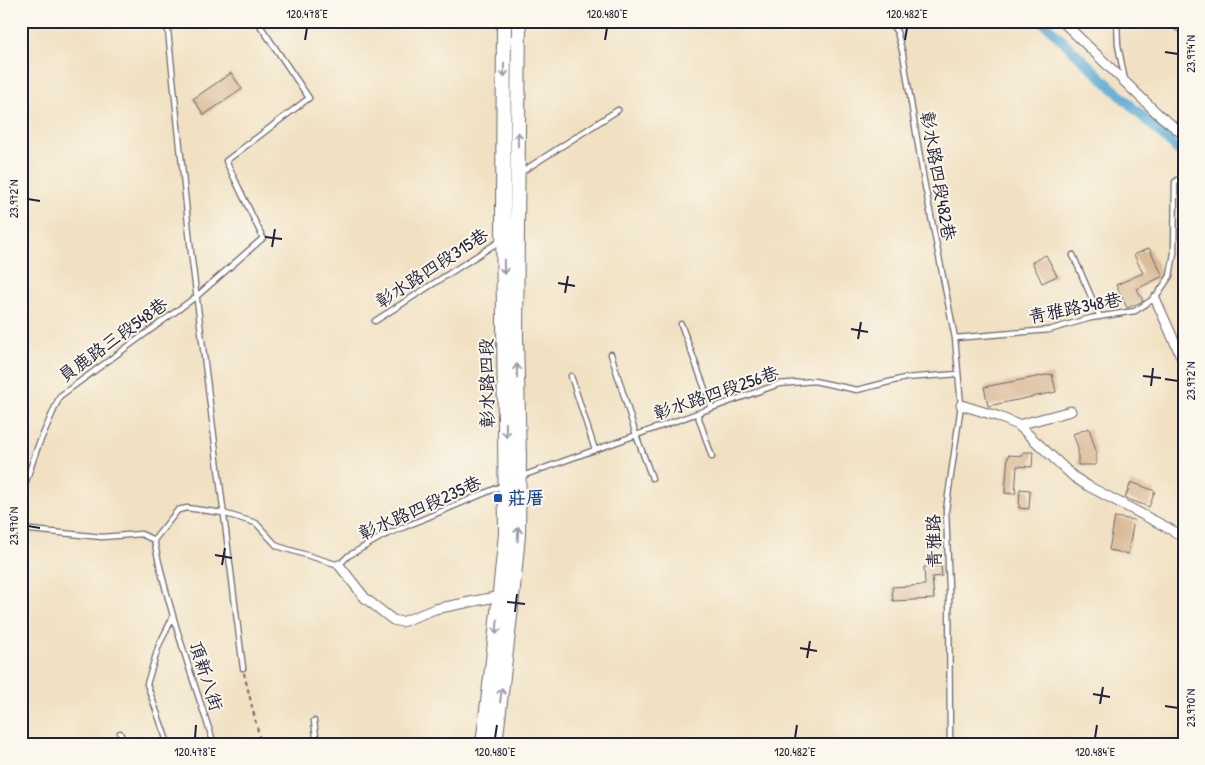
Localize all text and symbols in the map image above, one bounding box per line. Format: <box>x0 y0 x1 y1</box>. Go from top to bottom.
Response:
text: 120.478°E <box>286 5 329 22</box>
text: 120.480°E <box>586 5 628 22</box>
text: 120.482°E <box>886 5 928 22</box>
text: 23.974°N <box>1182 35 1199 73</box>
one-way arrow <box>499 62 509 78</box>
street label: 彰水路四段482巷 <box>915 109 962 243</box>
one-way arrow <box>513 131 523 148</box>
text: 23.972°N <box>5 180 22 218</box>
street label: 彰水路四段315巷 <box>370 222 493 314</box>
one-way arrow <box>499 259 509 275</box>
street label: 青雅路348巷 <box>1026 286 1124 329</box>
street label: 員鹿路三段548巷 <box>53 291 173 388</box>
street label: 彰水路四段 <box>473 338 500 428</box>
street label: 彰水路四段256巷 <box>650 359 782 426</box>
text: 23.972°N <box>1182 362 1199 400</box>
one-way arrow <box>512 364 522 380</box>
one-way arrow <box>501 422 511 438</box>
street label: 彰水路四段235巷 <box>354 469 485 546</box>
place label: 莊厝 <box>508 485 544 510</box>
marker: 莊厝 <box>492 492 504 504</box>
text: 23.970°N <box>5 507 22 545</box>
street label: 青雅路 <box>921 514 946 568</box>
one-way arrow <box>513 526 522 542</box>
one-way arrow <box>492 619 502 635</box>
street label: 頂新八街 <box>183 638 229 714</box>
one-way arrow <box>496 688 506 704</box>
text: 23.970°N <box>1182 689 1199 727</box>
text: 120.478°E <box>174 743 217 760</box>
text: 120.480°E <box>474 743 516 760</box>
text: 120.482°E <box>774 743 816 760</box>
text: 120.484°E <box>1075 743 1116 760</box>

